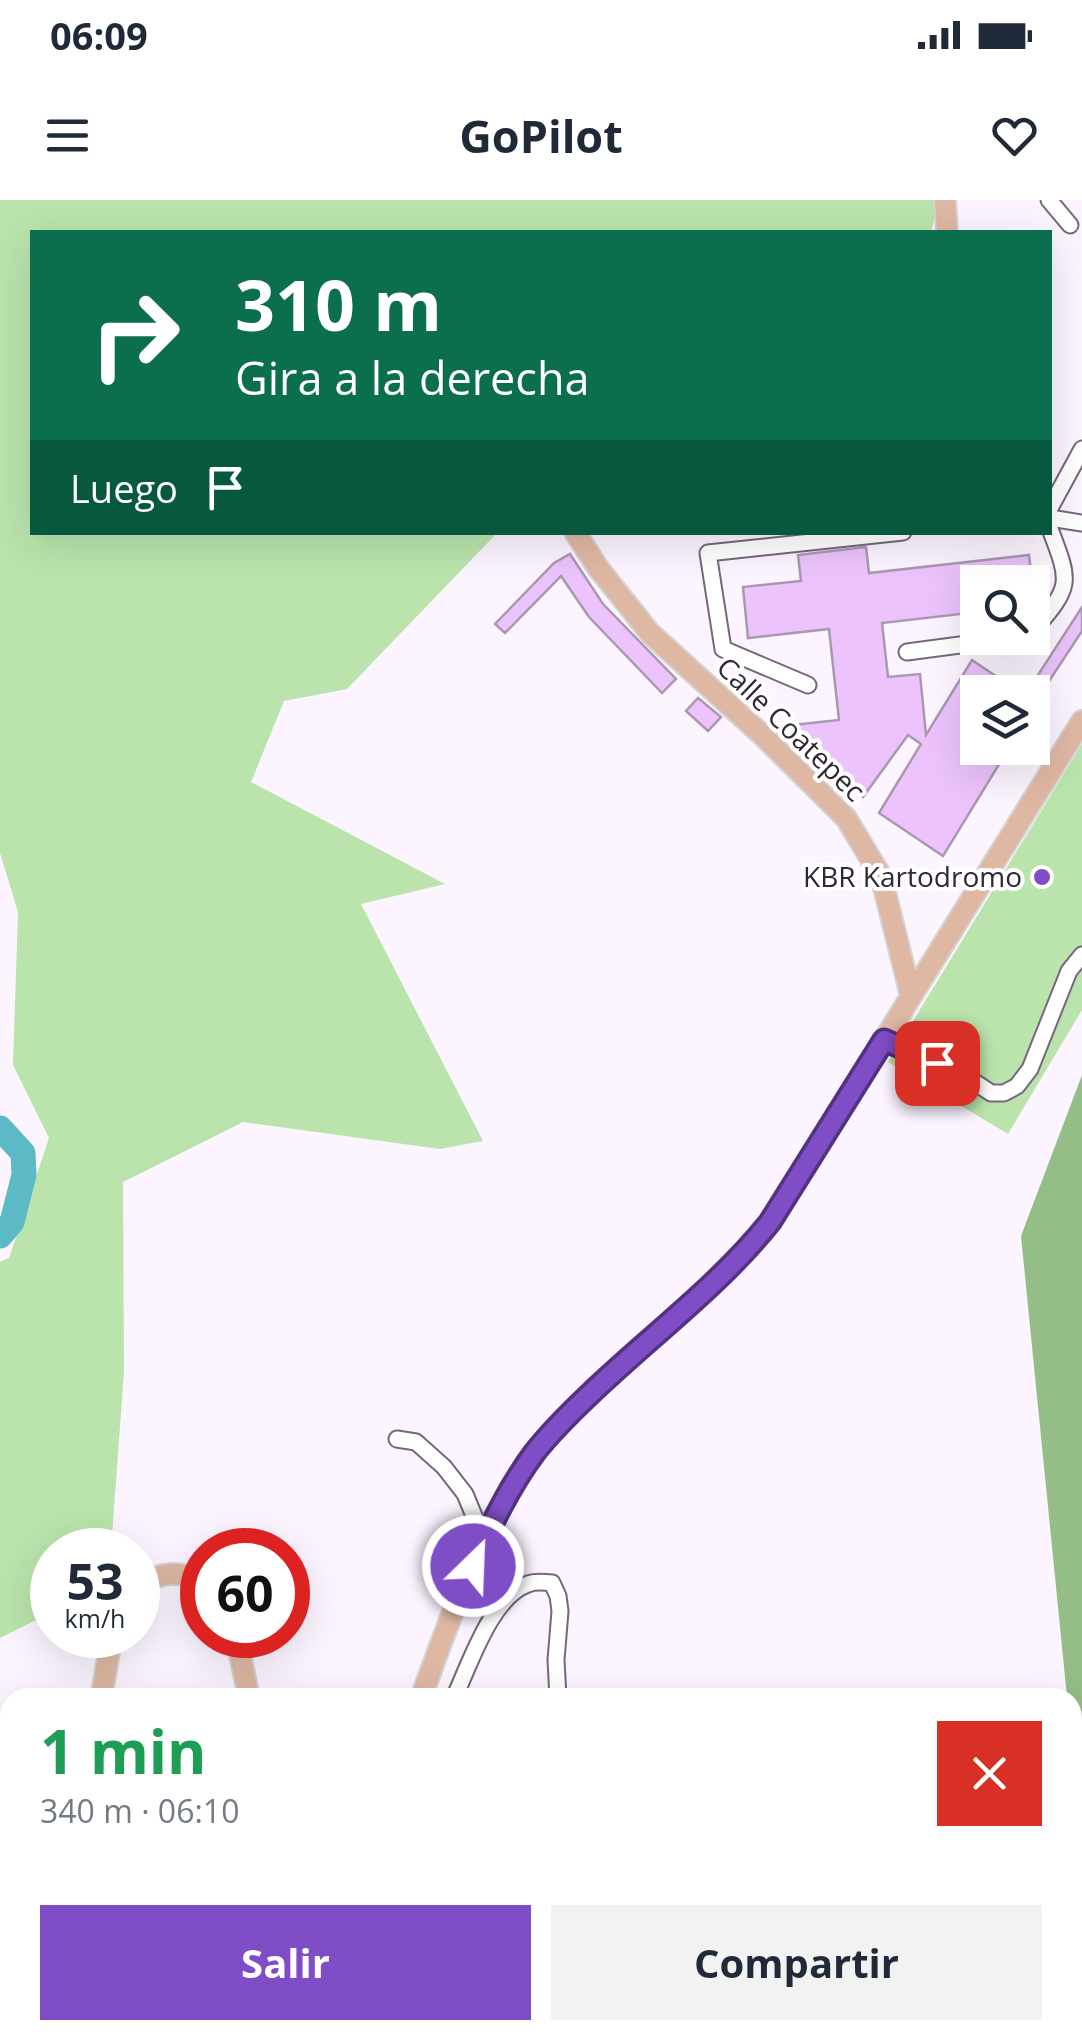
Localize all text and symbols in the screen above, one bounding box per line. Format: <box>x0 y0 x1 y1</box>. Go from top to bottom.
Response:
text: 06:09 <box>50 9 148 61</box>
text: GoPilot <box>459 105 623 166</box>
icon: menu <box>40 108 95 163</box>
icon: heart <box>987 108 1042 163</box>
text: 310 m <box>235 256 442 352</box>
icon: right <box>70 270 200 400</box>
text: Gira a la derecha <box>235 347 590 408</box>
icon: arrive <box>198 460 253 515</box>
text: Luego <box>70 462 178 514</box>
map controls <box>960 565 1050 765</box>
button: search <box>960 565 1050 655</box>
street label: Calle Coatepec <box>709 648 874 809</box>
button: layers <box>960 675 1050 765</box>
place label: KBR Kartodromo <box>803 857 1022 895</box>
marker: KBR Kartodromo <box>1031 866 1053 888</box>
pin <box>895 1021 980 1106</box>
icon: arrive <box>910 1036 965 1091</box>
position arrow <box>421 1514 525 1618</box>
speed limit sign: 60 <box>180 1528 310 1658</box>
text: 53 <box>66 1547 124 1615</box>
text: km/h <box>65 1601 125 1635</box>
text: 1 min <box>40 1710 207 1792</box>
button: close <box>937 1721 1042 1826</box>
text: 340 m · 06:10 <box>40 1789 239 1832</box>
button: Salir <box>40 1905 531 2020</box>
button: Compartir <box>551 1905 1042 2020</box>

